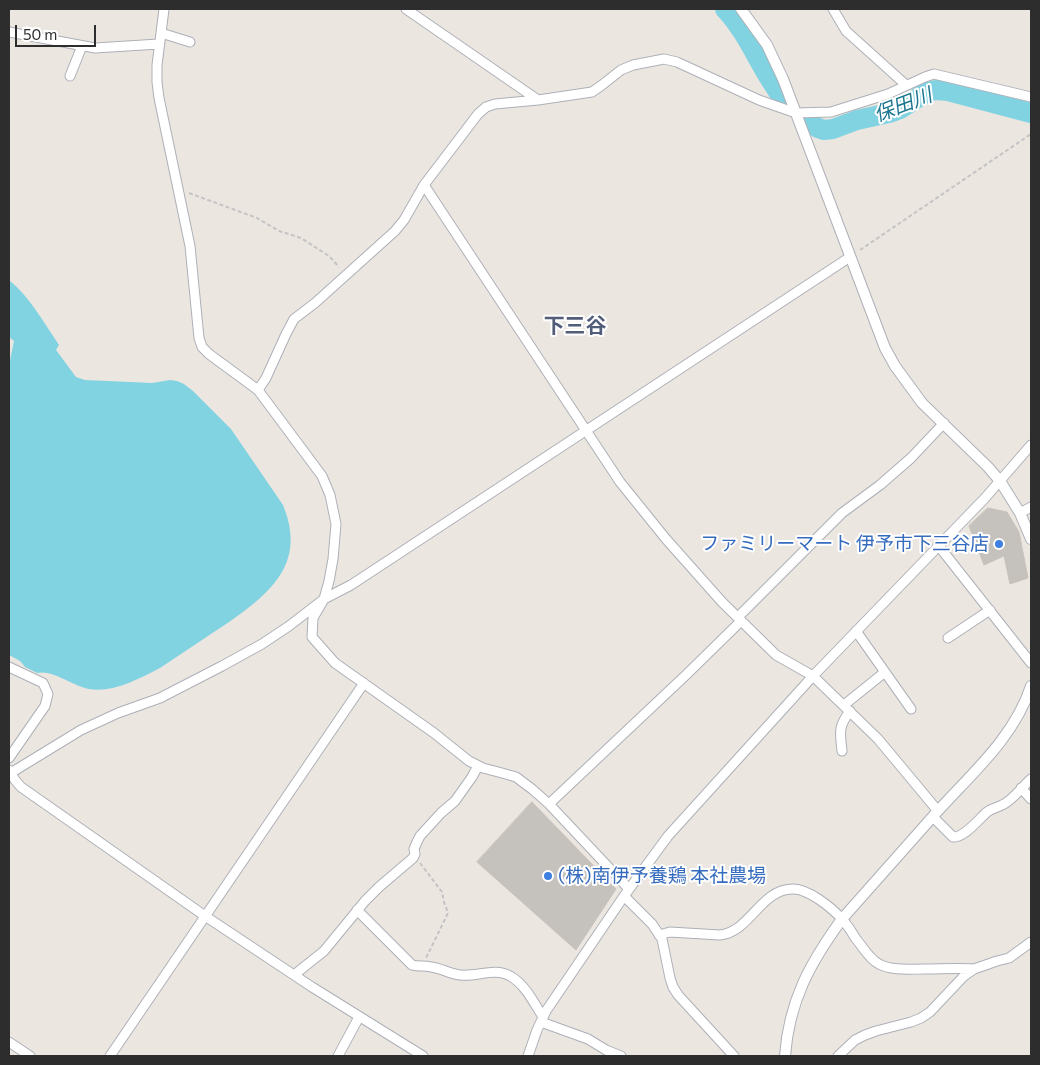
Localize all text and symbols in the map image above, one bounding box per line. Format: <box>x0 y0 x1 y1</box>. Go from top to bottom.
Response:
scale bar <box>18 15 99 47</box>
text: 50 m <box>23 25 57 43</box>
water label: 保田川 <box>871 83 935 127</box>
district label: 下三谷 <box>544 313 606 339</box>
place label: ファミリーマート 伊予市下三谷店 <box>700 533 989 555</box>
marker: ファミリーマート 伊予市下三谷店 <box>993 538 1005 550</box>
place label: (株)南伊予養鶏 本社農場 <box>558 865 766 887</box>
marker: (株)南伊予養鶏 本社農場 <box>542 870 554 882</box>

